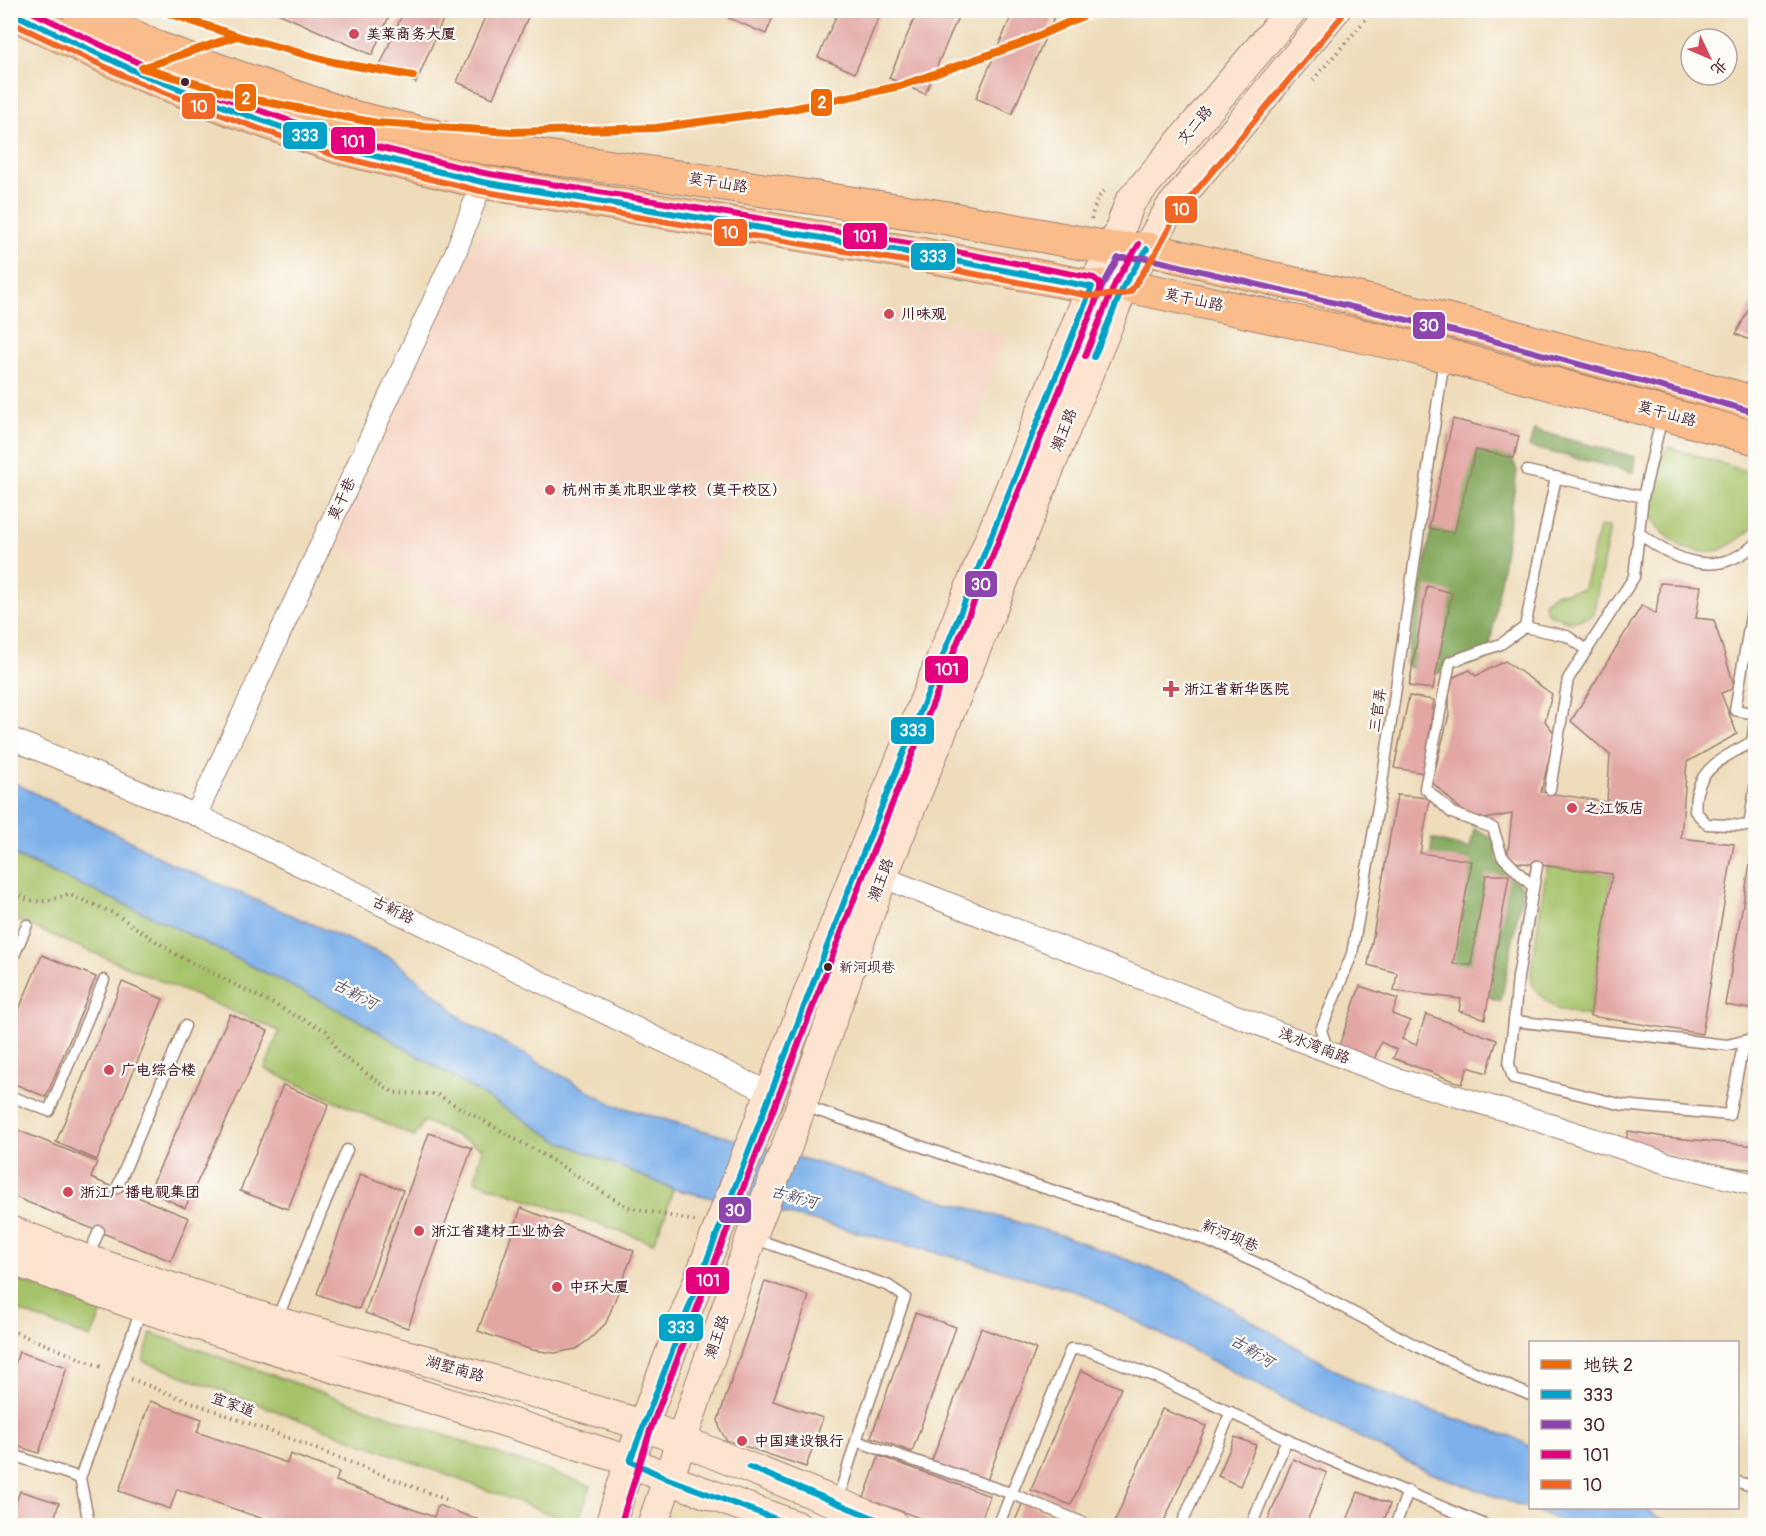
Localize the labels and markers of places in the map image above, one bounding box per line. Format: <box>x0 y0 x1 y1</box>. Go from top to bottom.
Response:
place label: 美莱商务大厦 <box>366 25 456 44</box>
marker: 美莱商务大厦 <box>347 27 361 41</box>
unlabelled marker <box>179 76 191 88</box>
place label: 川味观 <box>901 305 946 324</box>
marker: 川味观 <box>882 307 896 321</box>
place label: 杭州市美术职业学校（莫干校区） <box>562 481 787 500</box>
marker: 杭州市美术职业学校（莫干校区） <box>543 483 557 497</box>
marker: 浙江省新华医院 <box>1162 680 1180 698</box>
place label: 浙江省新华医院 <box>1184 680 1289 699</box>
place label: 之江饭店 <box>1584 799 1644 818</box>
marker: 之江饭店 <box>1565 801 1579 815</box>
place label: 新河坝巷 <box>839 959 896 976</box>
marker: 新河坝巷 <box>822 961 834 973</box>
place label: 广电综合楼 <box>121 1061 196 1080</box>
marker: 广电综合楼 <box>102 1063 116 1077</box>
place label: 浙江广播电视集团 <box>80 1183 200 1202</box>
marker: 浙江广播电视集团 <box>61 1185 75 1199</box>
place label: 浙江省建材工业协会 <box>431 1222 566 1241</box>
marker: 浙江省建材工业协会 <box>412 1224 426 1238</box>
place label: 中环大厦 <box>569 1278 629 1297</box>
marker: 中环大厦 <box>550 1280 564 1294</box>
place label: 中国建设银行 <box>754 1432 844 1451</box>
marker: 中国建设银行 <box>735 1434 749 1448</box>

